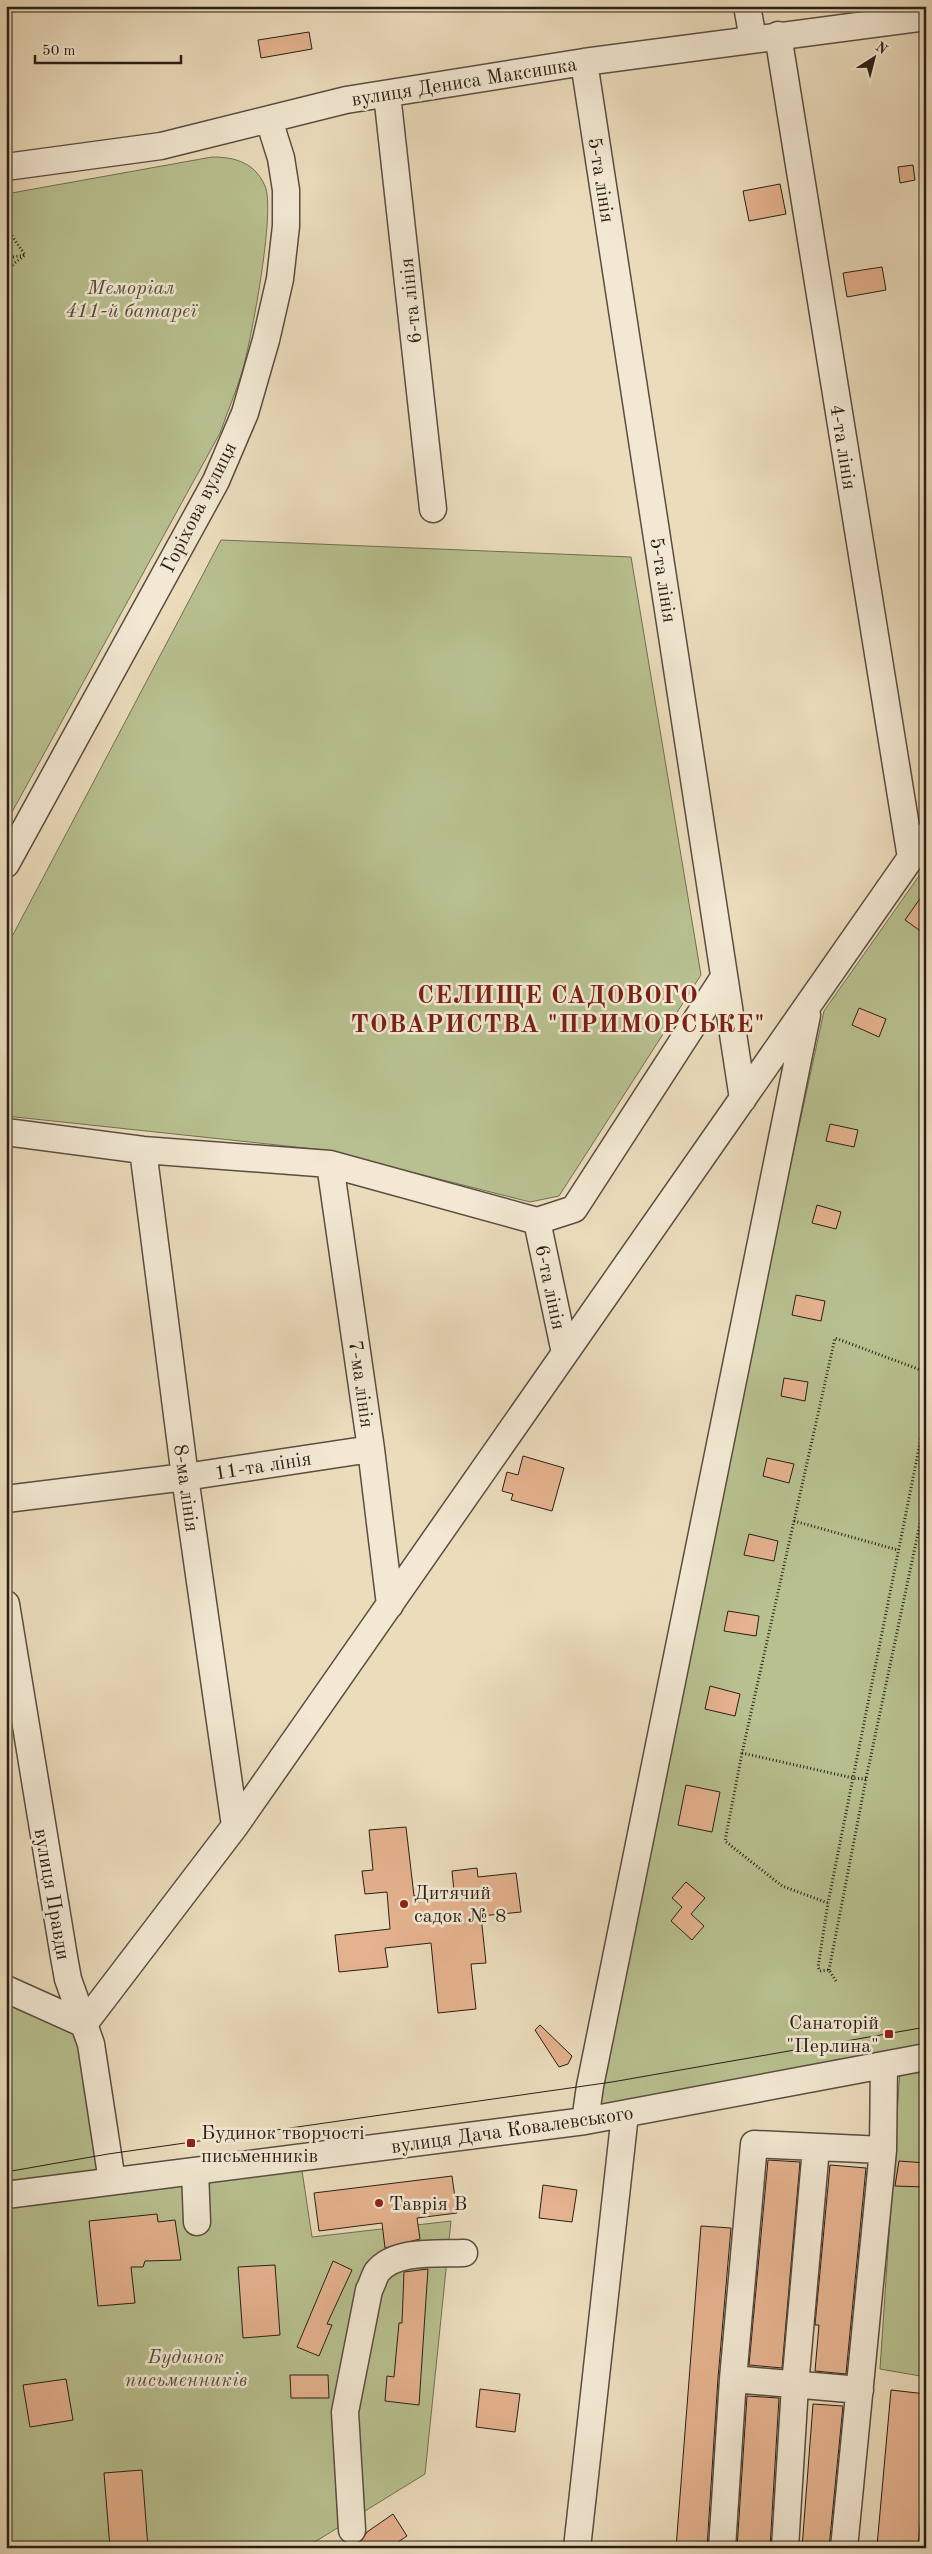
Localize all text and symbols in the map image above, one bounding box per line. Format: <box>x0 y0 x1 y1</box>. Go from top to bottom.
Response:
scale bar <box>35 32 181 64</box>
north arrow <box>850 32 900 82</box>
text: N <box>873 39 890 57</box>
text: 50 m <box>42 44 76 59</box>
street label: вулиця Дениса Максишка <box>350 55 579 111</box>
street label: 5-та лінія <box>583 136 617 224</box>
street label: 6-та лінія <box>398 257 426 345</box>
park label: Меморіал 411-й батареї <box>65 279 198 322</box>
street label: 4-та лінія <box>825 403 859 491</box>
street label: Горіхова вулиця <box>158 439 241 576</box>
street label: 5-та лінія <box>645 536 679 624</box>
district label: СЕЛИЩЕ САДОВОГО ТОВАРИСТВА "ПРИМОРСЬКЕ" <box>351 984 765 1038</box>
street label: 6-та лінія <box>530 1243 568 1332</box>
street label: 7-ма лінія <box>344 1339 376 1429</box>
street label: 8-ма лінія <box>169 1443 201 1533</box>
street label: 11-та лінія <box>213 1449 313 1484</box>
street label: вулиця Правди <box>30 1827 72 1962</box>
place label: Дитячий садок № 8 <box>414 1884 507 1927</box>
marker: Дитячий садок № 8 <box>398 1898 410 1910</box>
place label: Санаторій "Перлина" <box>786 2014 879 2057</box>
marker: Санаторій "Перлина" <box>883 2028 895 2040</box>
street label: вулиця Дача Ковалевського <box>390 2104 635 2158</box>
place label: Будинок творчості письменників <box>201 2124 365 2167</box>
marker: Будинок творчості письменників <box>185 2137 197 2149</box>
place label: Таврія В <box>389 2195 467 2215</box>
marker: Таврія В <box>373 2197 385 2209</box>
park label: Будинок письменників <box>125 2348 247 2391</box>

